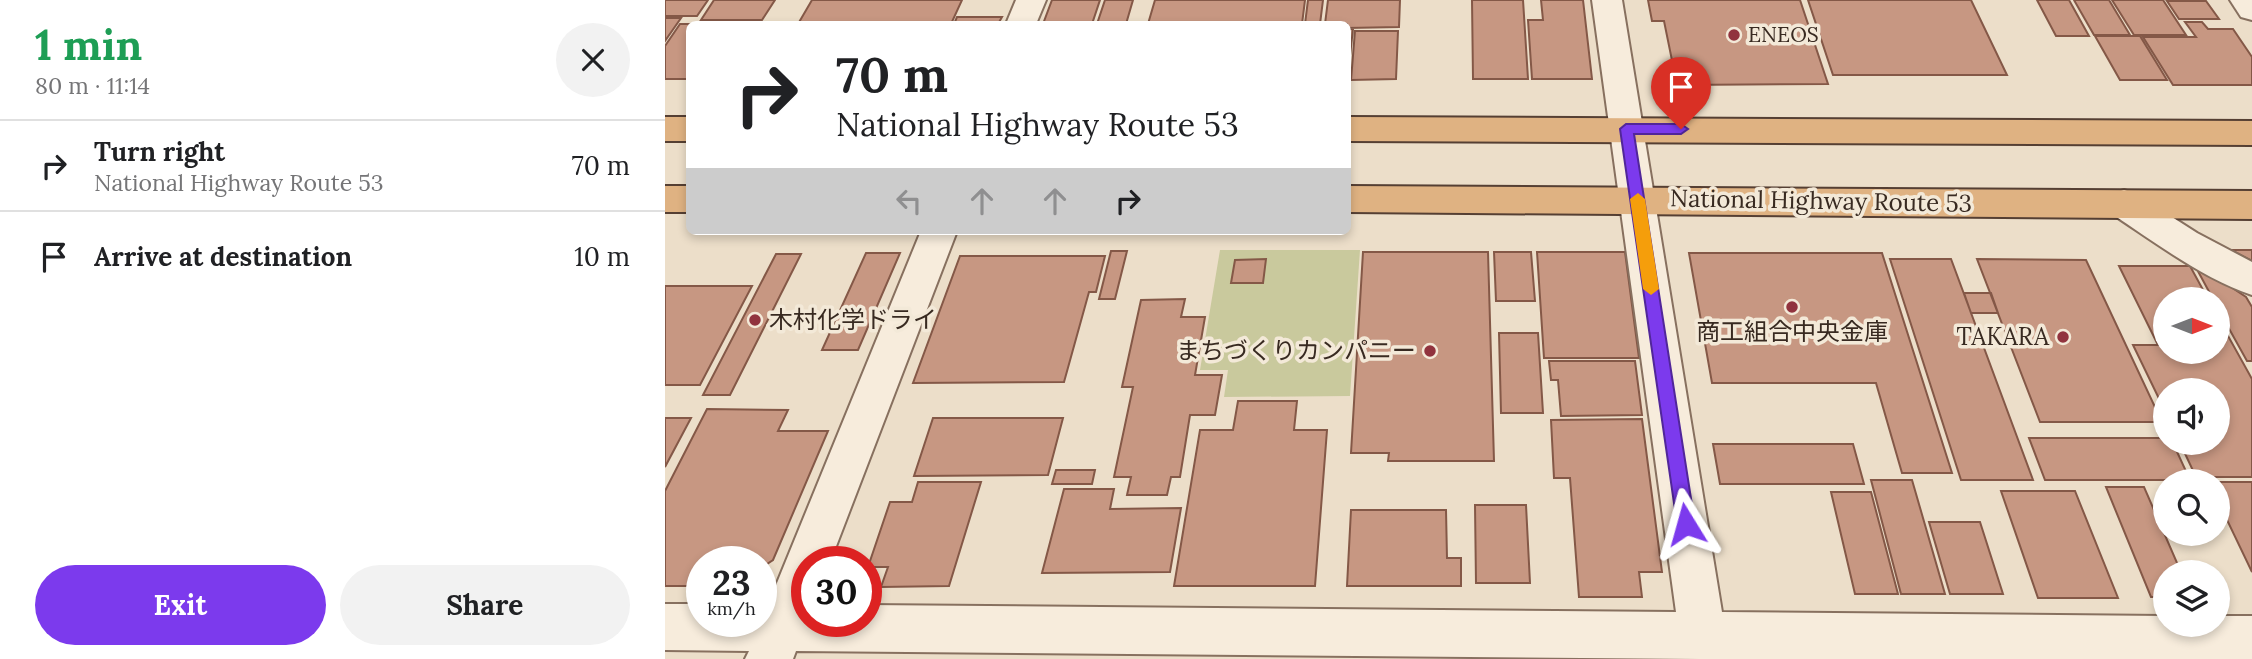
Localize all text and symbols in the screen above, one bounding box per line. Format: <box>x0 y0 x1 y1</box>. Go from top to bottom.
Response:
text: 1 min <box>35 18 142 72</box>
place label: ENEOS <box>1748 21 1819 48</box>
button: close <box>556 23 630 97</box>
marker: ENEOS <box>1726 27 1742 43</box>
text: 70 m <box>836 43 948 105</box>
icon: right <box>721 49 812 140</box>
pin <box>1651 57 1711 129</box>
icon: arrive <box>1662 68 1700 106</box>
text: 80 m · 11:14 <box>35 71 150 100</box>
text: National Highway Route 53 <box>836 104 1239 145</box>
text: Turn right <box>94 135 225 168</box>
icon: right <box>35 147 73 185</box>
text: 70 m <box>572 149 630 182</box>
text: National Highway Route 53 <box>94 168 384 197</box>
icon: left <box>890 182 928 220</box>
icon: ahead <box>963 182 1001 220</box>
icon: ahead <box>1036 182 1074 220</box>
icon: right <box>1109 182 1147 220</box>
street label: National Highway Route 53 <box>1670 182 1972 219</box>
icon: arrive <box>35 238 73 276</box>
text: Arrive at destination <box>94 240 352 273</box>
text: 10 m <box>574 240 630 273</box>
north arrow <box>2153 287 2229 364</box>
map controls <box>2153 287 2230 637</box>
marker: 商工組合中央金庫 <box>1784 299 1800 315</box>
place label: 木村化学ドライ <box>769 304 937 335</box>
marker: 木村化学ドライ <box>747 312 763 328</box>
place label: 商工組合中央金庫 <box>1696 316 1888 347</box>
place label: TAKARA <box>1957 321 2050 352</box>
marker: TAKARA <box>2055 329 2071 345</box>
place label: まちづくりカンパニー <box>1176 335 1416 366</box>
marker: まちづくりカンパニー <box>1422 343 1438 359</box>
button: sound <box>2153 378 2230 455</box>
button: search <box>2153 469 2230 546</box>
position arrow <box>1649 487 1723 561</box>
speed limit sign: 30 <box>791 546 882 637</box>
text: 23 <box>712 560 751 605</box>
button: layers <box>2153 560 2230 637</box>
button: Exit <box>35 565 326 645</box>
button: Share <box>340 565 630 645</box>
text: km/h <box>707 597 756 620</box>

